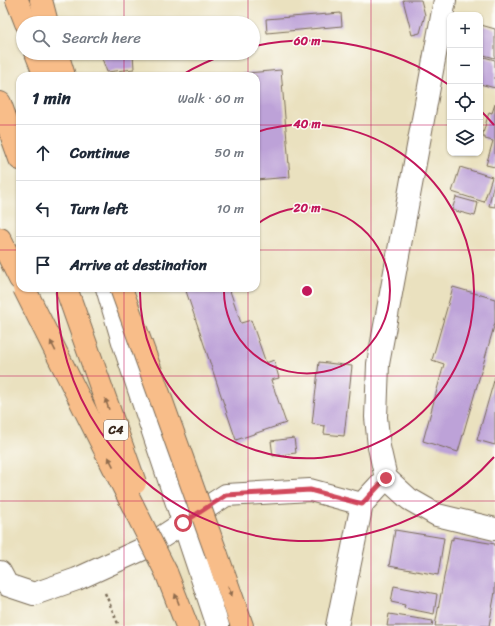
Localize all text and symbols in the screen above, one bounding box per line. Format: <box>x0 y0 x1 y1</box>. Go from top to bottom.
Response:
map controls <box>447 12 483 156</box>
button: + <box>447 12 483 48</box>
search box <box>16 16 260 60</box>
text: Search here <box>62 25 141 51</box>
icon: search <box>30 27 52 49</box>
text: 60 m <box>293 30 321 52</box>
button: − <box>447 48 483 84</box>
text: 1 min <box>32 83 71 113</box>
button: locate <box>447 84 483 120</box>
text: Walk · 60 m <box>178 87 244 110</box>
text: 40 m <box>292 113 321 135</box>
button: layers <box>447 120 483 156</box>
text: Continue <box>70 140 130 166</box>
text: 50 m <box>214 141 244 164</box>
icon: ahead <box>32 142 54 164</box>
text: Turn left <box>70 196 128 222</box>
text: 10 m <box>217 197 244 220</box>
text: 20 m <box>293 197 321 219</box>
icon: left <box>32 198 54 220</box>
text: Arrive at destination <box>70 252 207 278</box>
icon: arrive <box>32 254 54 276</box>
centre of rings <box>300 284 314 298</box>
one-way arrow <box>50 340 56 352</box>
one-way arrow <box>103 397 109 409</box>
road number: C4 <box>104 420 128 440</box>
one-way arrow <box>108 457 114 468</box>
route end <box>377 469 395 487</box>
route start <box>174 514 192 532</box>
one-way arrow <box>227 585 233 597</box>
one-way arrow <box>173 593 179 605</box>

